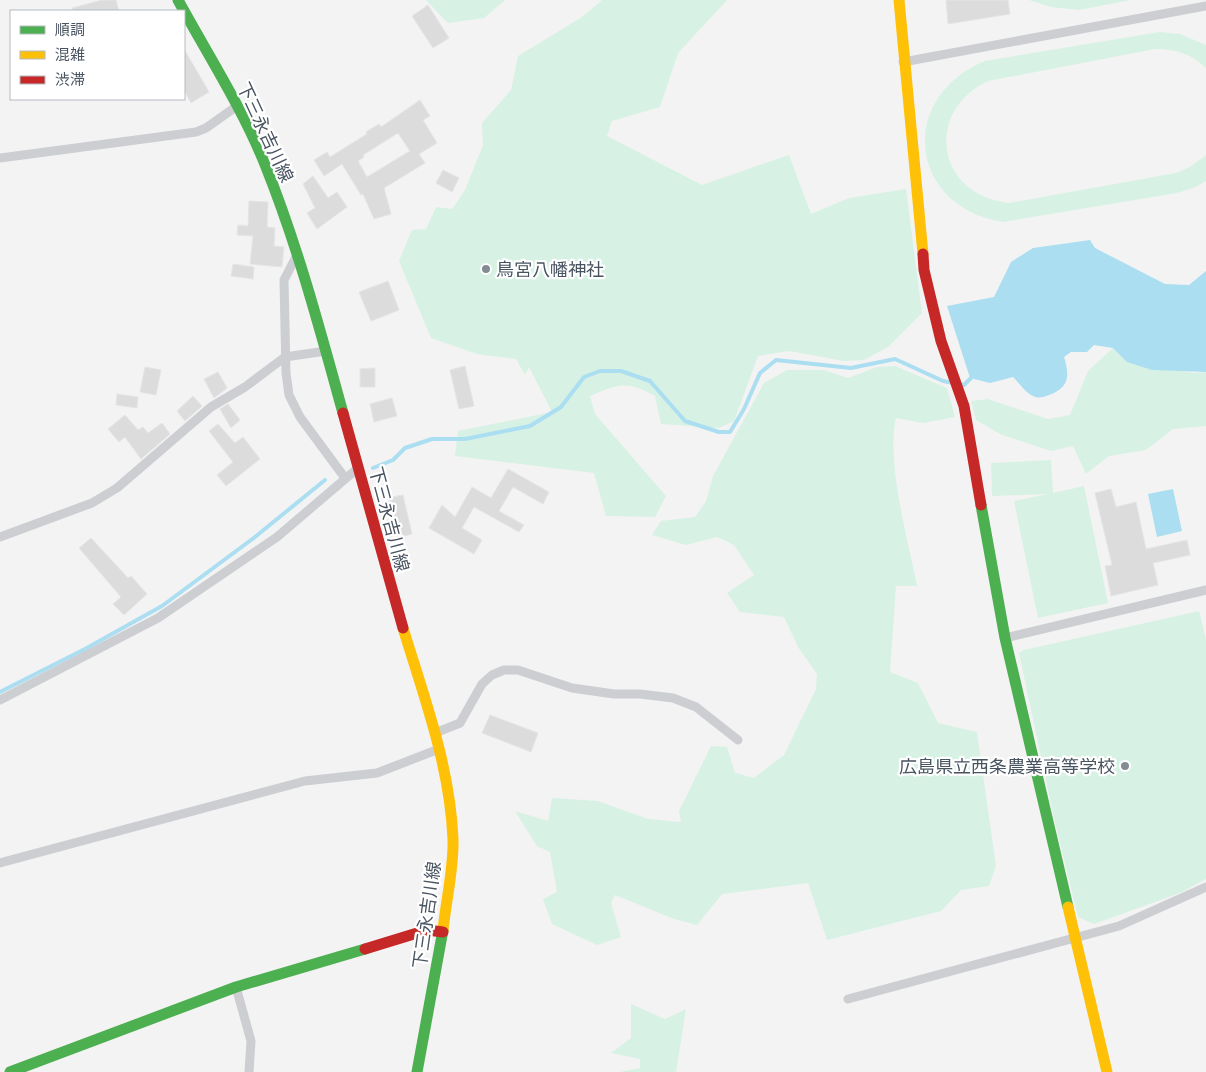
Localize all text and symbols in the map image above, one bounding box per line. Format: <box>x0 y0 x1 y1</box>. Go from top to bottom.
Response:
legend <box>10 10 185 100</box>
text: 順調 <box>55 20 85 38</box>
text: 混雑 <box>55 45 85 63</box>
text: 渋滞 <box>55 70 85 88</box>
street label: 下三永吉川線 <box>233 78 299 186</box>
place label: 鳥宮八幡神社 <box>496 258 604 280</box>
marker: 鳥宮八幡神社 <box>480 263 492 275</box>
street label: 下三永吉川線 <box>365 464 415 574</box>
place label: 広島県立西条農業高等学校 <box>899 755 1115 777</box>
marker: 広島県立西条農業高等学校 <box>1119 760 1131 772</box>
street label: 下三永吉川線 <box>408 860 444 970</box>

